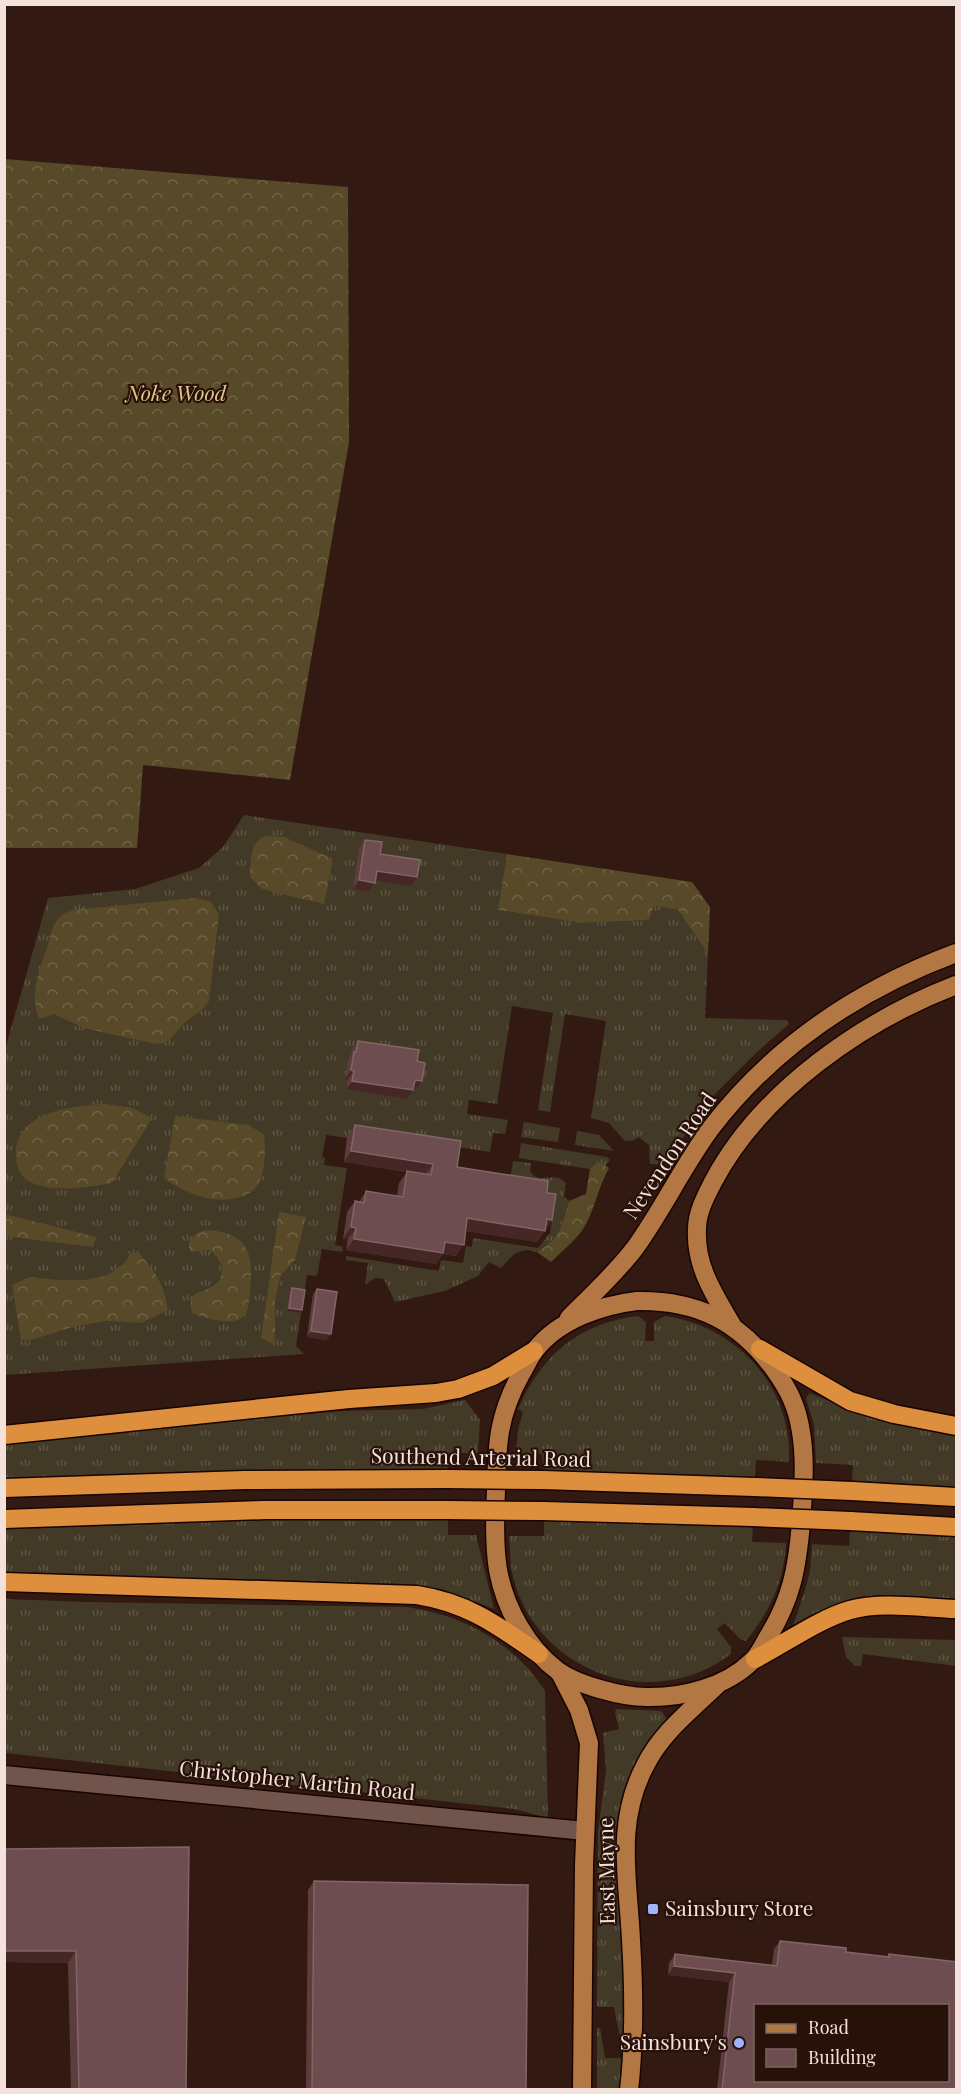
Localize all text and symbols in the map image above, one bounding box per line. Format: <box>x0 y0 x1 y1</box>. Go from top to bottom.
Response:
park label: Noke Wood <box>124 378 227 406</box>
street label: Nevendon Road <box>615 1086 721 1224</box>
street label: Southend Arterial Road <box>371 1440 591 1472</box>
street label: Christopher Martin Road <box>178 1753 417 1805</box>
street label: East Mayne <box>590 1817 620 1925</box>
place label: Sainsbury Store <box>665 1893 813 1921</box>
marker: Sainsbury Store <box>646 1902 660 1916</box>
legend <box>754 2004 949 2082</box>
text: Road <box>808 2015 849 2039</box>
place label: Sainsbury's <box>620 2027 727 2055</box>
marker: Sainsbury's <box>732 2036 746 2050</box>
text: Building <box>808 2045 876 2069</box>

